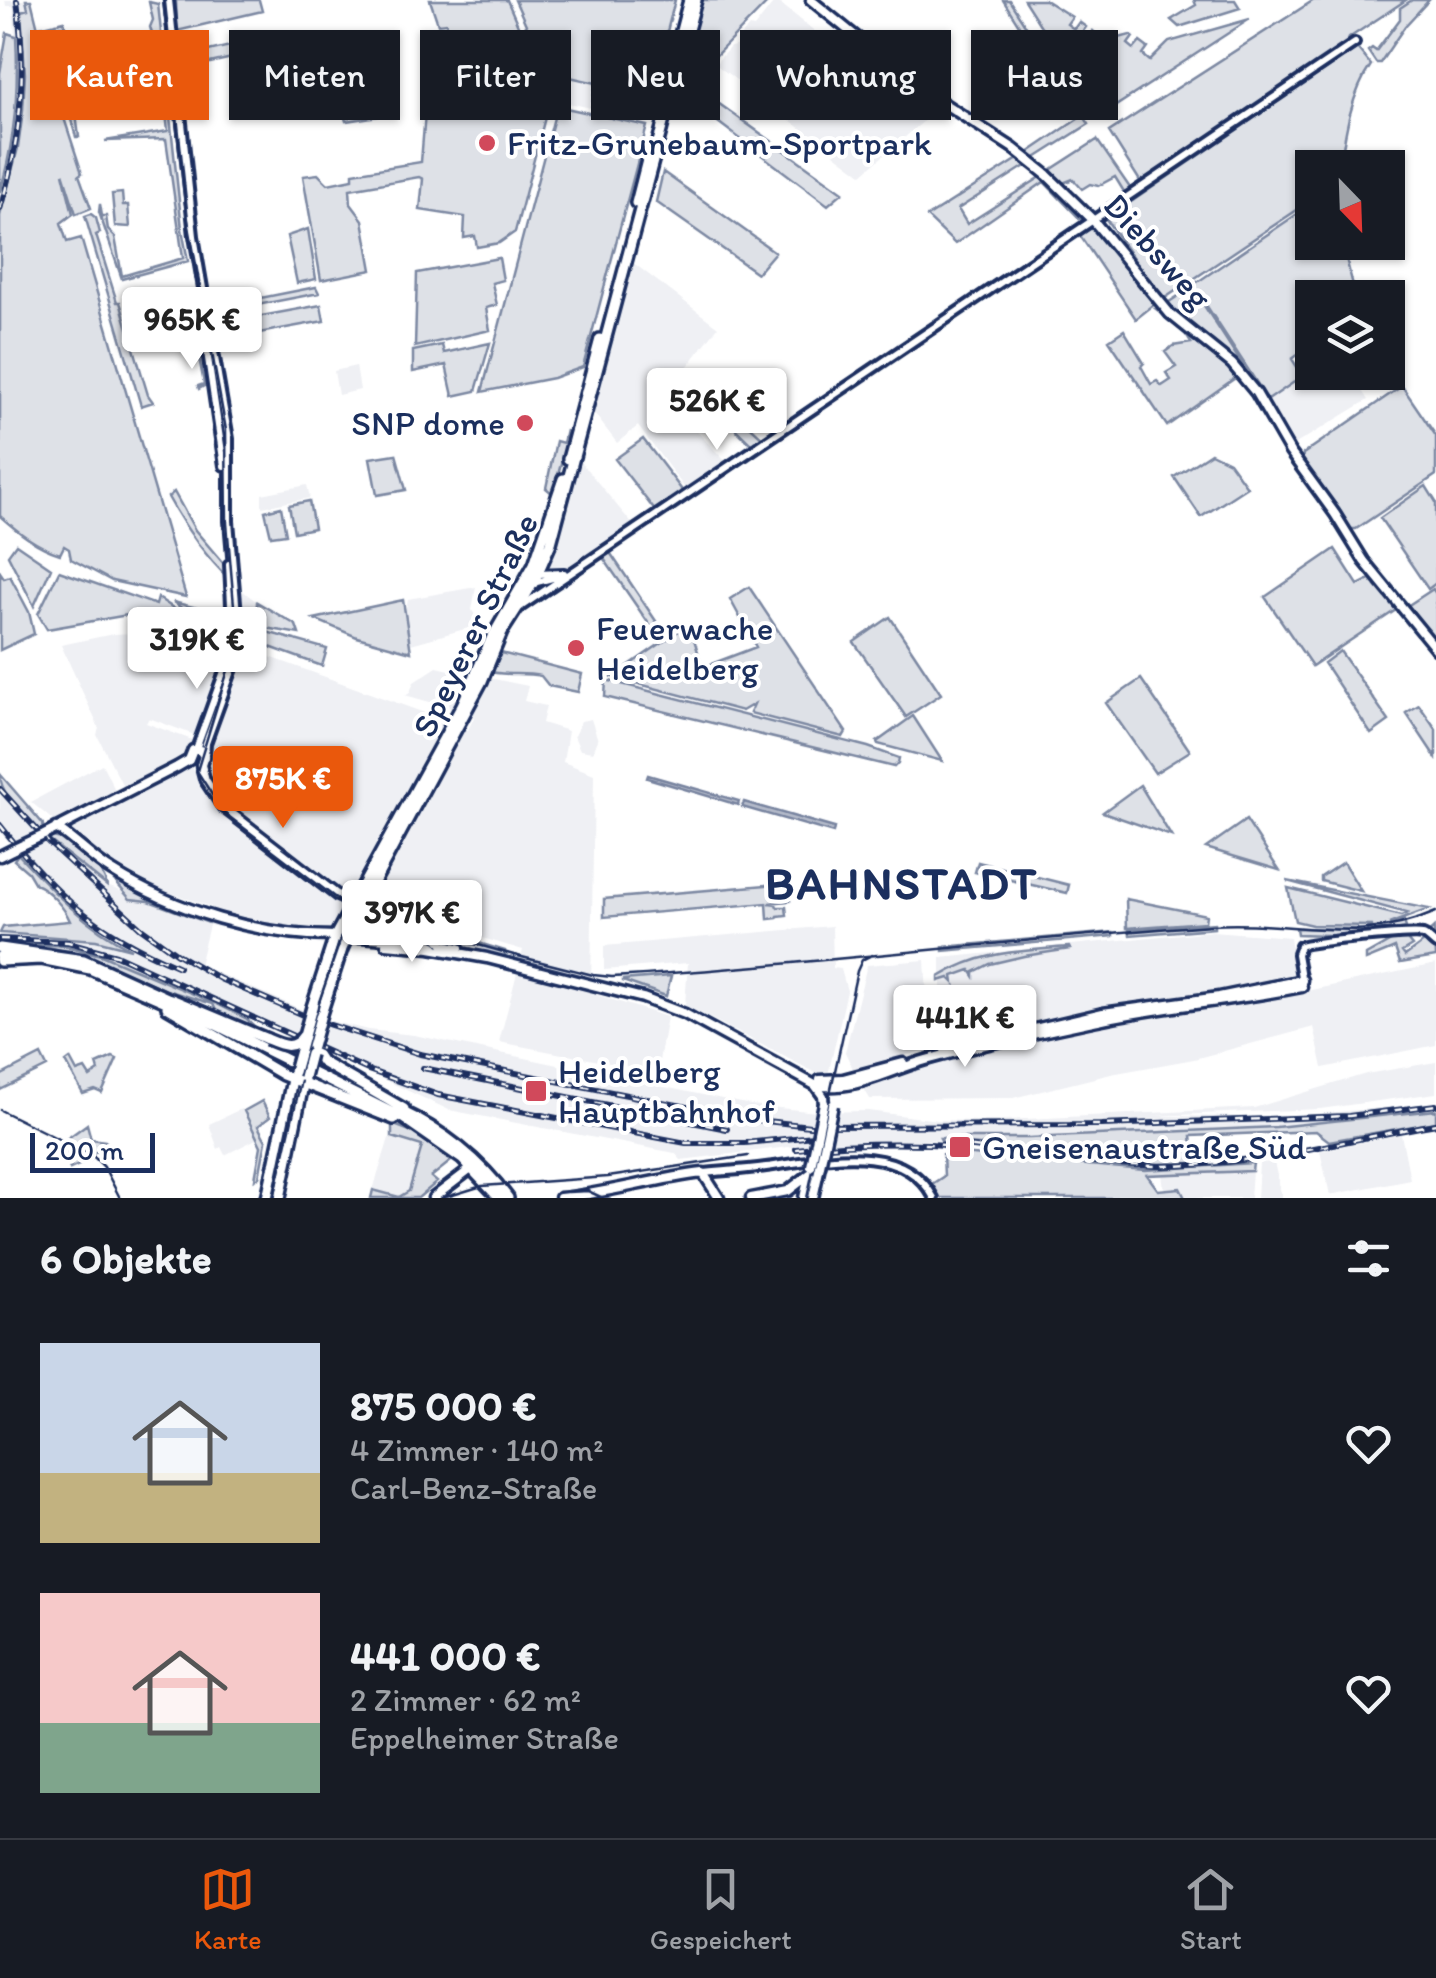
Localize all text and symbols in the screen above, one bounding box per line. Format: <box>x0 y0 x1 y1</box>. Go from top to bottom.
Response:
chip: Kaufen <box>30 30 209 120</box>
chip: Mieten <box>229 30 400 120</box>
chip: Filter <box>420 30 571 120</box>
chip: Neu <box>591 30 720 120</box>
chip: Wohnung <box>740 30 951 120</box>
chip: Haus <box>971 30 1118 120</box>
place label: Fritz-Grunebaum-Sportpark <box>507 122 932 164</box>
marker: Fritz-Grunebaum-Sportpark <box>476 132 498 154</box>
north arrow <box>1295 150 1405 260</box>
map controls <box>1295 150 1405 390</box>
street label: Diebsweg <box>1095 184 1221 318</box>
button: layers <box>1295 280 1405 390</box>
pin: 965K € <box>111 287 273 372</box>
text: 965K € <box>144 300 240 338</box>
pin: 526K € <box>636 368 798 453</box>
text: 526K € <box>669 381 765 419</box>
place label: SNP dome <box>351 402 505 444</box>
marker: SNP dome <box>514 412 536 434</box>
street label: Speyerer Straße <box>403 506 547 744</box>
pin: 319K € <box>116 607 278 692</box>
place label: Feuerwache Heidelberg <box>596 607 773 689</box>
text: 319K € <box>150 620 244 658</box>
marker: Feuerwache Heidelberg <box>565 637 587 659</box>
pin: 875K € <box>202 746 364 831</box>
text: 875K € <box>235 759 331 797</box>
district label: BAHNSTADT <box>765 856 1039 910</box>
pin: 397K € <box>331 880 493 965</box>
text: 397K € <box>364 893 460 931</box>
pin: 441K € <box>884 985 1046 1070</box>
text: 441K € <box>915 998 1015 1036</box>
place label: Heidelberg Hauptbahnhof <box>558 1050 775 1132</box>
marker: Heidelberg Hauptbahnhof <box>523 1078 549 1104</box>
place label: Gneisenaustraße Süd <box>982 1126 1306 1168</box>
scale bar <box>30 1128 155 1172</box>
text: 200 m <box>45 1133 124 1167</box>
marker: Gneisenaustraße Süd <box>947 1134 973 1160</box>
icon: filters <box>1341 1231 1396 1286</box>
text: 6 Objekte <box>40 1233 212 1284</box>
text: 875 000 € <box>350 1380 536 1431</box>
icon: home <box>120 1383 240 1503</box>
icon: heart <box>1341 1416 1396 1471</box>
text: 4 Zimmer · 140 m² <box>350 1431 603 1469</box>
text: Carl-Benz-Straße <box>350 1469 597 1507</box>
text: 441 000 € <box>350 1630 540 1681</box>
icon: home <box>120 1633 240 1753</box>
icon: heart <box>1341 1666 1396 1721</box>
text: 2 Zimmer · 62 m² <box>350 1681 581 1719</box>
text: Eppelheimer Straße <box>350 1719 619 1757</box>
tab: Karte <box>194 1862 261 1956</box>
tab: Gespeichert <box>650 1862 792 1956</box>
tab: Start <box>1180 1862 1242 1956</box>

